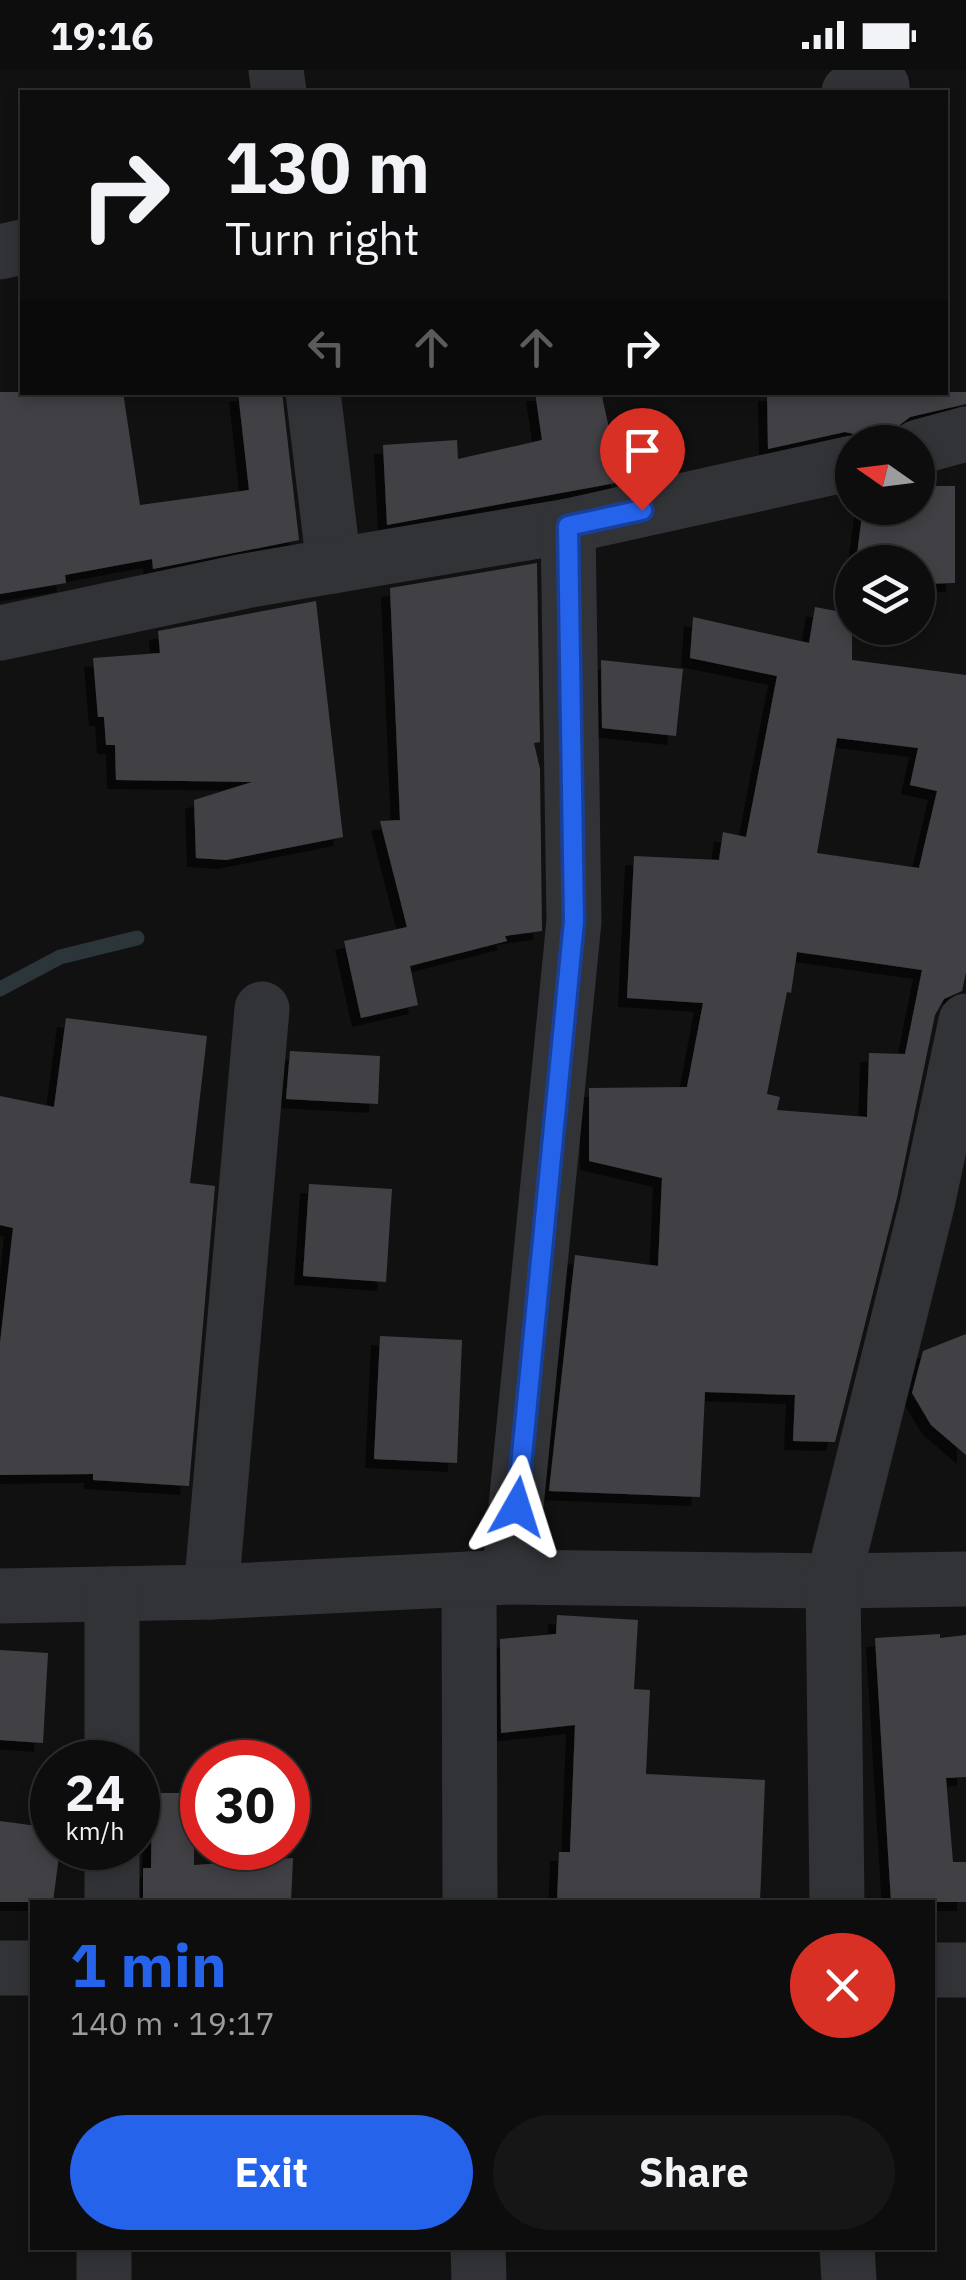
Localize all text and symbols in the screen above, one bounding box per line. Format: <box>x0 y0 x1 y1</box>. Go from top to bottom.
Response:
text: 19:16 <box>50 11 154 60</box>
text: 130 m <box>225 121 430 212</box>
icon: right <box>60 130 190 260</box>
text: Turn right <box>225 209 420 267</box>
icon: left <box>299 320 354 375</box>
icon: ahead <box>404 320 459 375</box>
icon: ahead <box>509 320 564 375</box>
icon: right <box>614 320 669 375</box>
pin <box>600 408 685 511</box>
icon: arrive <box>615 423 670 478</box>
north arrow <box>835 425 935 525</box>
map controls <box>835 425 935 645</box>
button: layers <box>835 545 935 645</box>
position arrow <box>465 1455 569 1559</box>
speed limit sign: 30 <box>180 1740 310 1870</box>
text: 24 <box>65 1760 125 1825</box>
text: km/h <box>66 1814 124 1847</box>
text: 1 min <box>70 1925 227 2004</box>
button: close <box>790 1933 895 2038</box>
text: 140 m · 19:17 <box>70 2002 275 2044</box>
button: Exit <box>70 2115 473 2230</box>
button: Share <box>493 2115 895 2230</box>

